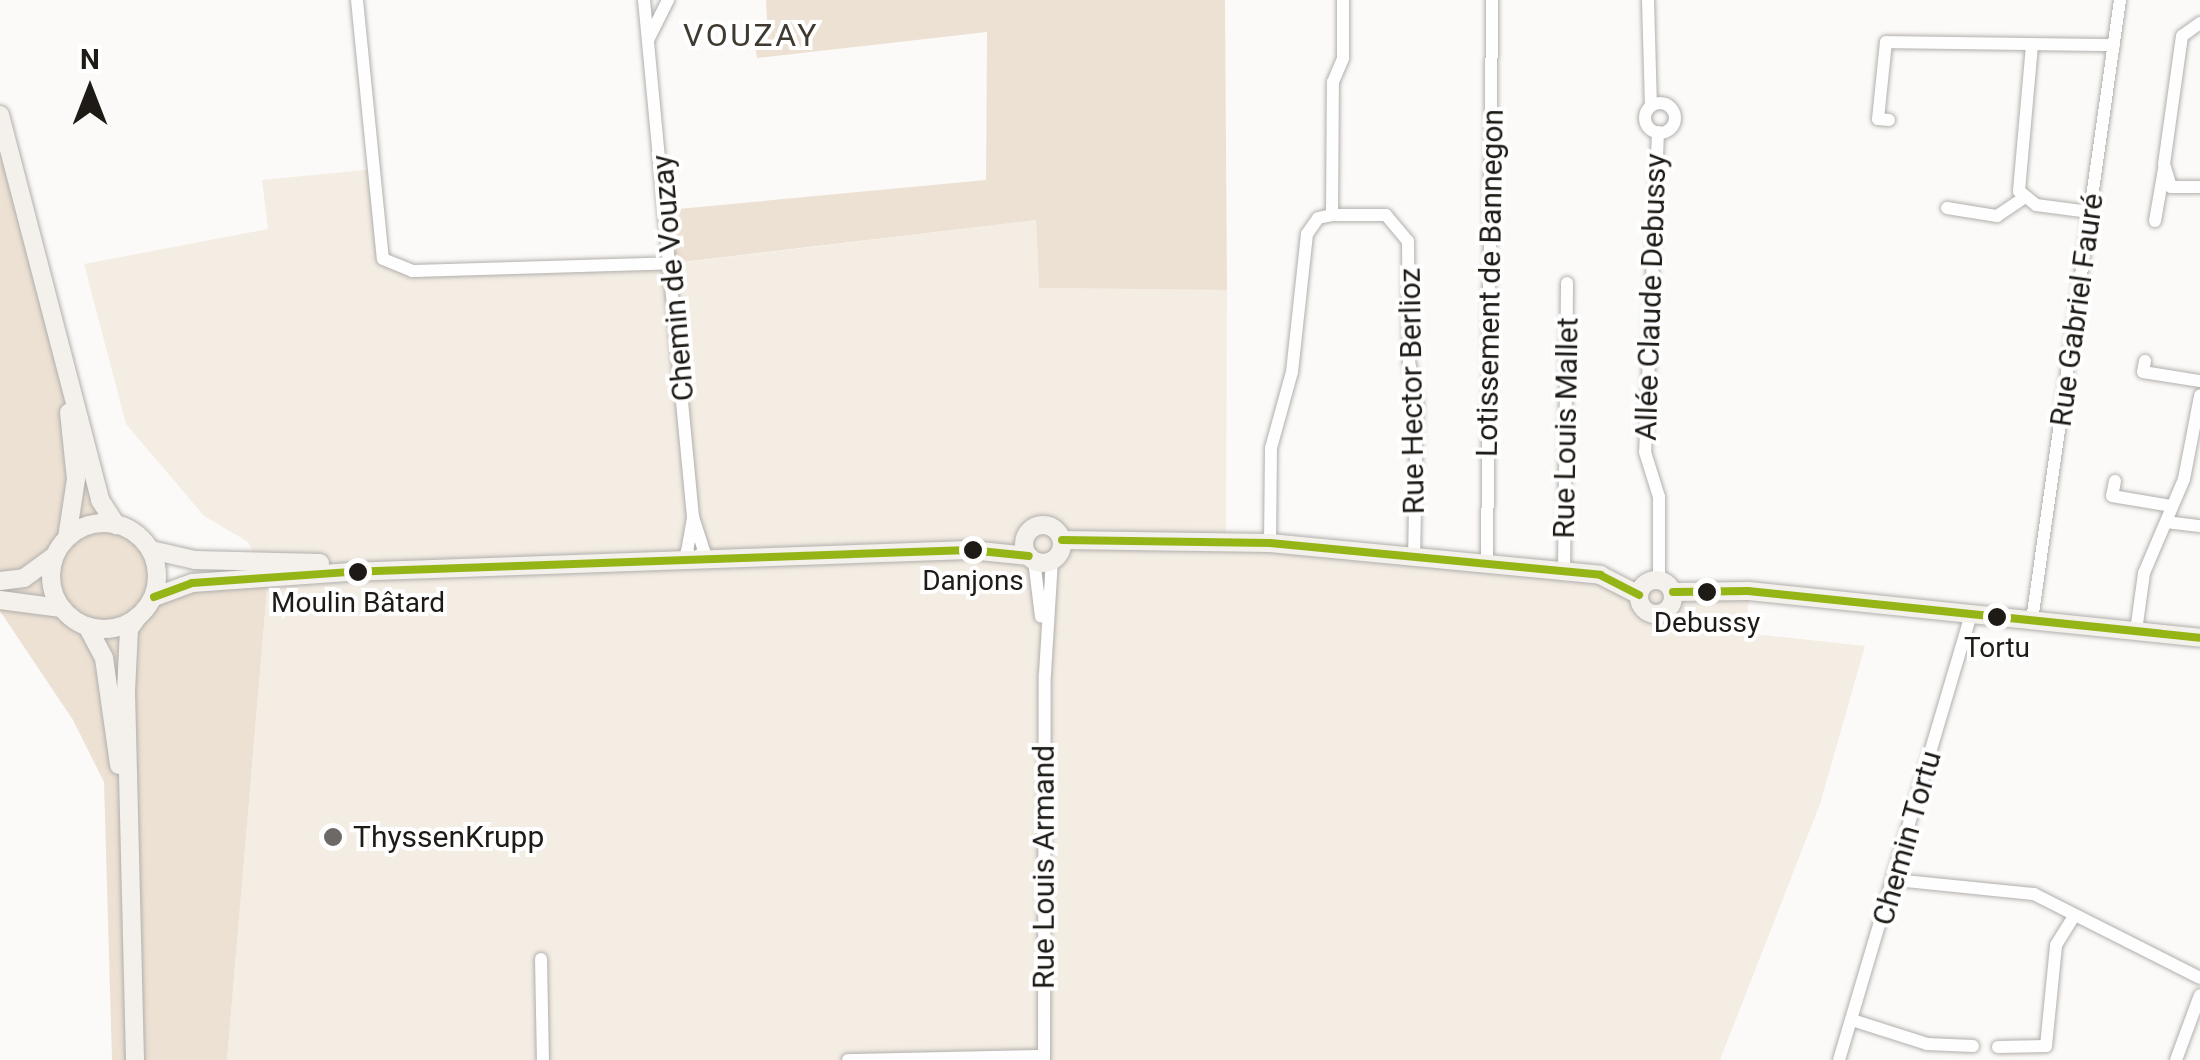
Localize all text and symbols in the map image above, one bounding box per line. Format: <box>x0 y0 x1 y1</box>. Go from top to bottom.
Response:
district label: VOUZAY <box>683 16 819 54</box>
north arrow <box>40 40 140 140</box>
text: N <box>80 43 100 76</box>
street label: Lotissement de Bannegon <box>1469 109 1511 457</box>
street label: Chemin de Vouzay <box>644 153 702 403</box>
street label: Allée Claude Debussy <box>1628 153 1674 441</box>
street label: Rue Gabriel Fauré <box>2043 191 2111 429</box>
street label: Rue Hector Berlioz <box>1392 267 1432 515</box>
street label: Rue Louis Mallet <box>1546 317 1586 539</box>
marker: Danjons <box>963 540 983 560</box>
marker: Moulin Bâtard <box>348 562 368 582</box>
place label: Danjons <box>922 564 1024 598</box>
marker: Debussy <box>1697 582 1717 602</box>
place label: Moulin Bâtard <box>271 586 445 620</box>
place label: Debussy <box>1654 606 1760 640</box>
marker: Tortu <box>1987 607 2007 627</box>
place label: Tortu <box>1964 631 2030 665</box>
street label: Rue Louis Armand <box>1026 745 1062 989</box>
street label: Chemin Tortu <box>1865 746 1949 930</box>
place label: ThyssenKrupp <box>353 819 544 855</box>
marker: ThyssenKrupp <box>322 826 344 848</box>

